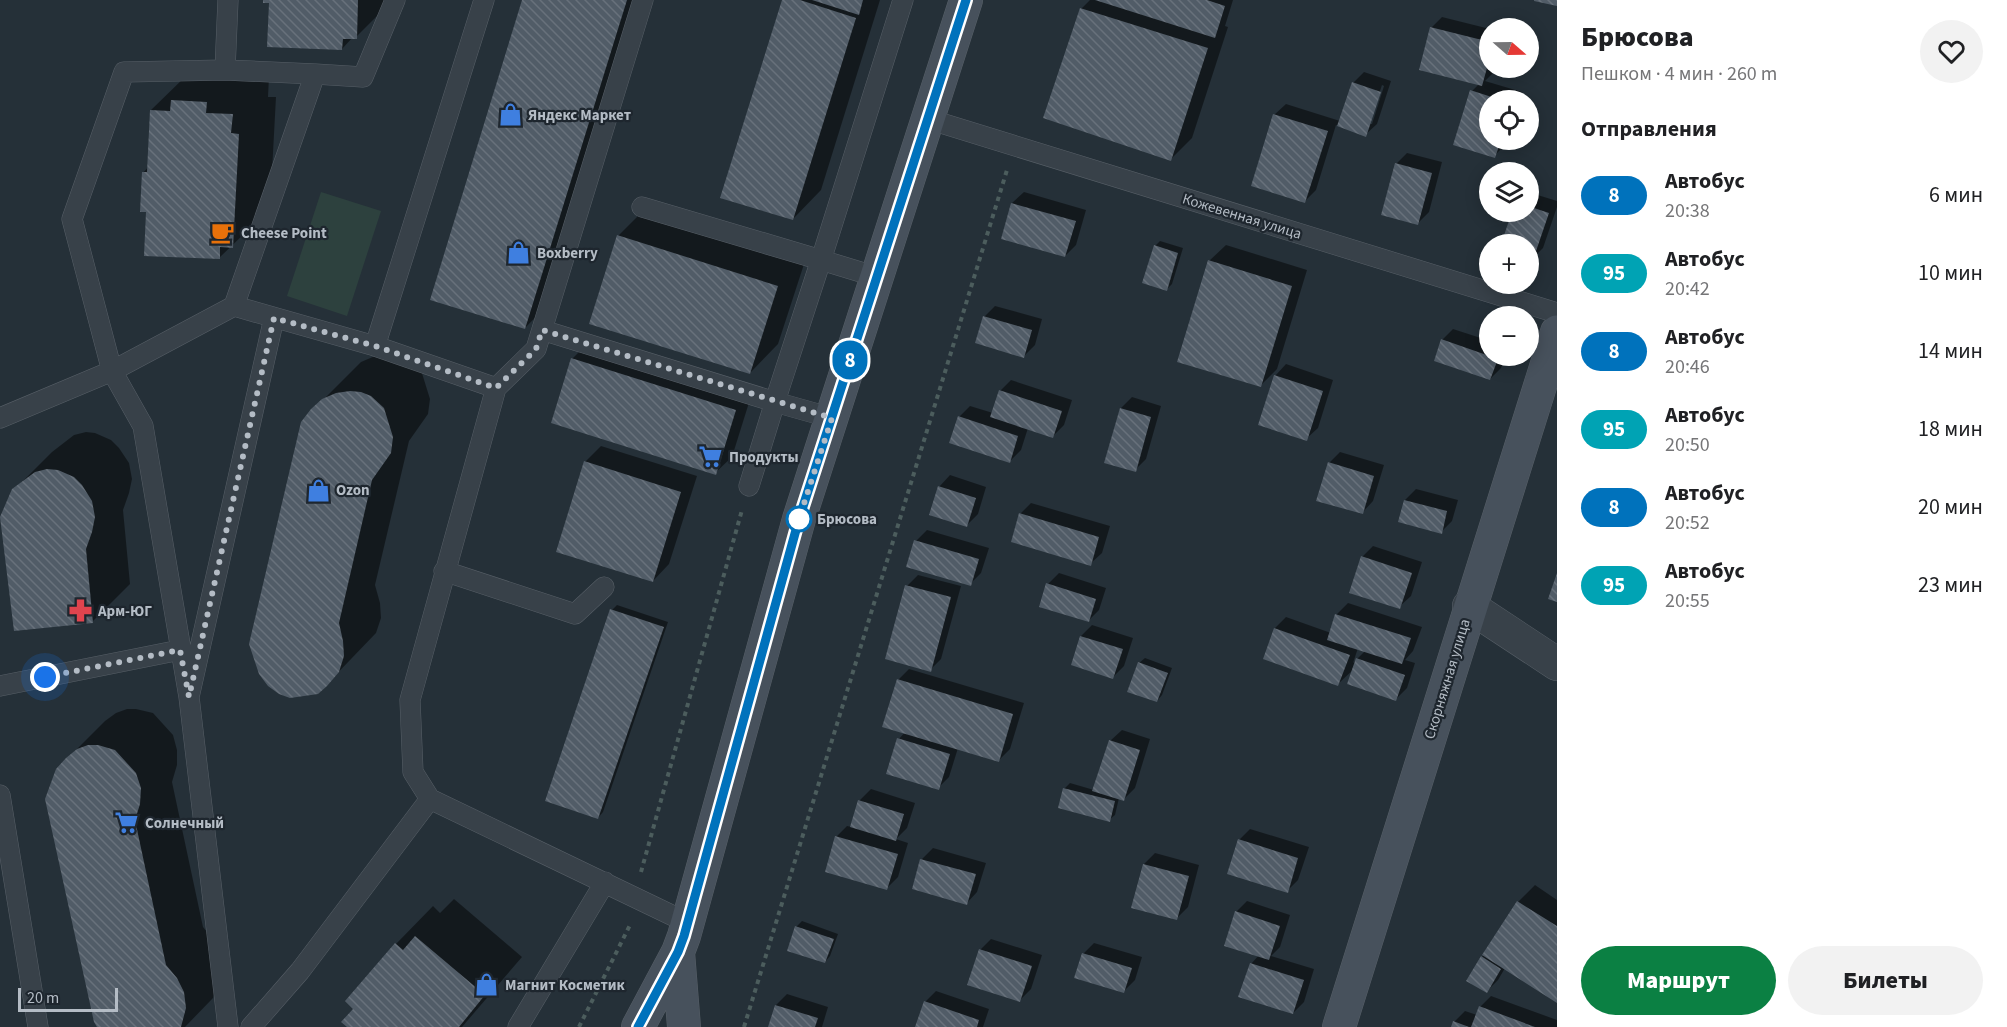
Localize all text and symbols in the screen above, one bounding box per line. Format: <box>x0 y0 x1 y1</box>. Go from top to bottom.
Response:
text: Брюсова <box>1581 17 1694 57</box>
north arrow <box>1479 18 1539 78</box>
map controls <box>1479 18 1539 366</box>
button: heart <box>1920 20 1983 83</box>
text: Пешком · 4 мин · 260 m <box>1581 60 1777 88</box>
button: locate <box>1479 90 1539 150</box>
shop icon: Яндекс Маркет <box>497 102 523 128</box>
place label: Яндекс Маркет <box>528 105 631 126</box>
text: Отправления <box>1581 113 1717 145</box>
button: layers <box>1479 162 1539 222</box>
text: Автобус <box>1665 165 1745 197</box>
text: 6 мин <box>1929 179 1983 211</box>
text: 8 <box>1608 180 1620 210</box>
street label: Кожевенная улица <box>1180 188 1304 245</box>
text: 20:38 <box>1665 197 1710 225</box>
cafe icon: Cheese Point <box>210 220 236 246</box>
place label: Cheese Point <box>241 223 327 244</box>
button: + <box>1479 234 1539 294</box>
shop icon: Boxberry <box>506 240 532 266</box>
place label: Boxberry <box>537 243 598 264</box>
text: Автобус <box>1665 243 1745 275</box>
text: 10 мин <box>1918 257 1983 289</box>
text: 95 <box>1603 258 1625 288</box>
text: 20:42 <box>1665 275 1710 303</box>
button: − <box>1479 306 1539 366</box>
text: Автобус <box>1665 321 1745 353</box>
text: 14 мин <box>1918 335 1983 367</box>
text: 8 <box>1608 336 1620 366</box>
line badge: 8 <box>830 340 870 380</box>
text: 8 <box>844 345 856 375</box>
text: 20:46 <box>1665 353 1710 381</box>
text: Автобус <box>1665 399 1745 431</box>
text: 18 мин <box>1918 413 1983 445</box>
text: 95 <box>1603 414 1625 444</box>
text: 20:50 <box>1665 431 1710 459</box>
supermarket icon: Продукты <box>698 444 724 470</box>
place label: Продукты <box>729 447 799 468</box>
shop icon: Ozon <box>305 477 331 503</box>
text: Автобус <box>1665 477 1745 509</box>
place label: Ozon <box>336 480 370 501</box>
text: 20 мин <box>1918 491 1983 523</box>
text: 8 <box>1608 492 1620 522</box>
marker: Брюсова <box>786 506 812 532</box>
place label: Брюсова <box>817 509 877 530</box>
text: 20:52 <box>1665 509 1710 537</box>
text: Автобус <box>1665 555 1745 587</box>
text: 23 мин <box>1918 569 1983 601</box>
text: 95 <box>1603 570 1625 600</box>
text: 20:55 <box>1665 587 1710 615</box>
pharmacy icon: Арм-ЮГ <box>67 598 93 624</box>
place label: Арм-ЮГ <box>97 601 152 622</box>
street label: Скорняжная улица <box>1419 616 1476 742</box>
your location <box>30 662 60 692</box>
supermarket icon: Солнечный <box>114 810 140 836</box>
place label: Солнечный <box>145 813 224 834</box>
button: Маршрут <box>1581 946 1776 1015</box>
button: Билеты <box>1788 946 1983 1015</box>
shop icon: Магнит Косметик <box>474 972 500 998</box>
place label: Магнит Косметик <box>505 975 626 996</box>
scale bar <box>18 985 118 1012</box>
text: 20 m <box>27 987 59 1009</box>

